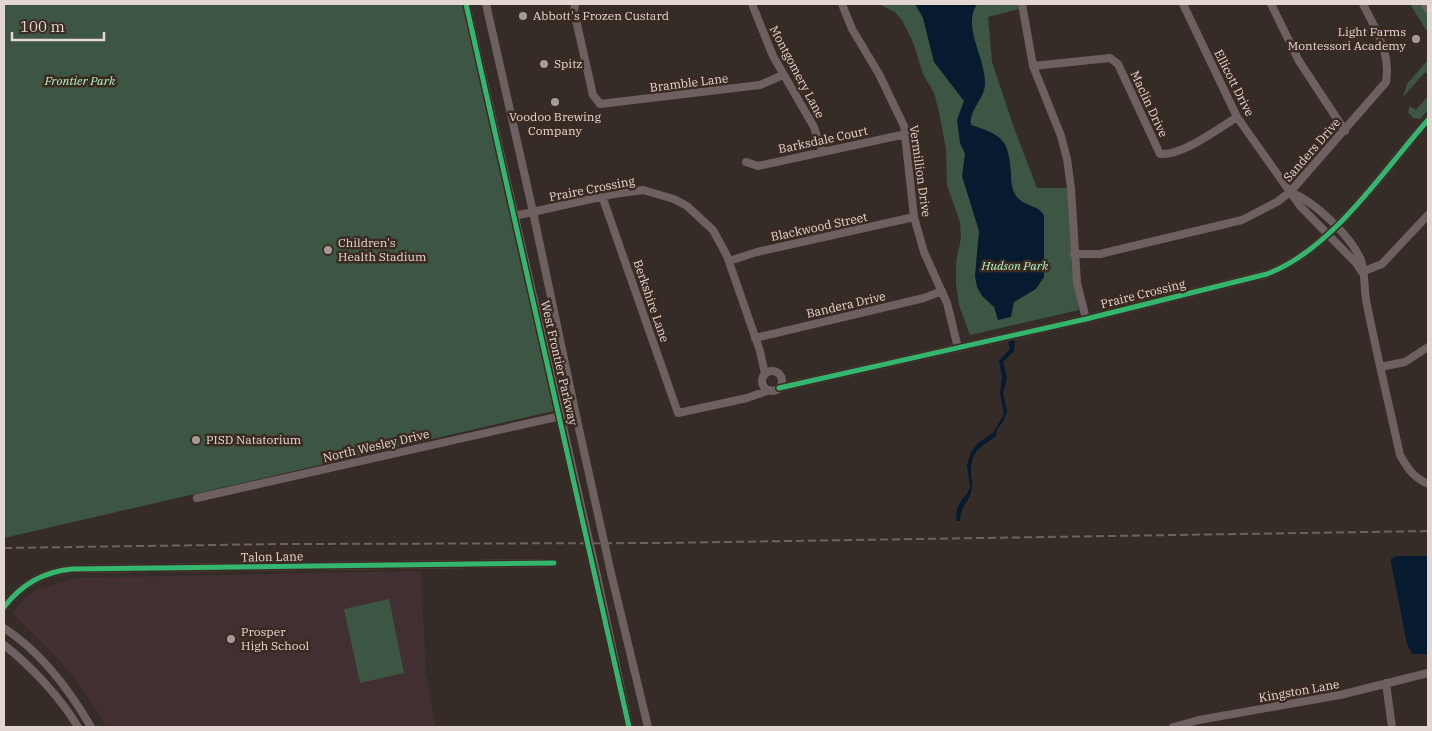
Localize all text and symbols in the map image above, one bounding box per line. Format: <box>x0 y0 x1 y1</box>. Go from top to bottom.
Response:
place label: Abbott's Frozen Custard <box>533 8 669 23</box>
scale bar <box>12 10 105 42</box>
marker: Abbott's Frozen Custard <box>517 10 529 22</box>
text: 100 m <box>20 17 65 36</box>
street label: Montgomery Lane <box>767 23 828 121</box>
place label: Light Farms Montessori Academy <box>1288 24 1407 53</box>
marker: Light Farms Montessori Academy <box>1410 33 1422 45</box>
street label: Ellicott Drive <box>1211 47 1258 119</box>
place label: Spitz <box>554 56 582 71</box>
marker: Spitz <box>538 58 550 70</box>
street label: Maclin Drive <box>1128 68 1171 139</box>
street label: Bramble Lane <box>649 70 729 95</box>
park label: Frontier Park <box>44 73 116 88</box>
marker: Voodoo Brewing Company <box>549 96 561 108</box>
place label: Voodoo Brewing Company <box>509 109 601 138</box>
street label: Sanders Drive <box>1280 115 1343 184</box>
street label: Barksdale Court <box>777 123 869 156</box>
street label: Vermillion Drive <box>907 124 934 218</box>
street label: Praire Crossing <box>548 173 636 204</box>
street label: Blackwood Street <box>769 209 868 244</box>
place label: Children's Health Stadium <box>338 235 427 264</box>
marker: Children's Health Stadium <box>322 244 334 256</box>
street label: Berkshire Lane <box>630 258 673 344</box>
park label: Hudson Park <box>981 258 1049 273</box>
street label: Praire Crossing <box>1099 276 1187 311</box>
street label: Bandera Drive <box>805 288 887 321</box>
street label: West Frontier Parkway <box>538 299 581 428</box>
street label: North Wesley Drive <box>321 426 431 465</box>
place label: PISD Natatorium <box>206 432 302 447</box>
marker: PISD Natatorium <box>190 434 202 446</box>
street label: Talon Lane <box>241 548 303 565</box>
place label: Prosper High School <box>241 624 309 653</box>
marker: Prosper High School <box>225 633 237 645</box>
street label: Kingston Lane <box>1257 676 1340 705</box>

